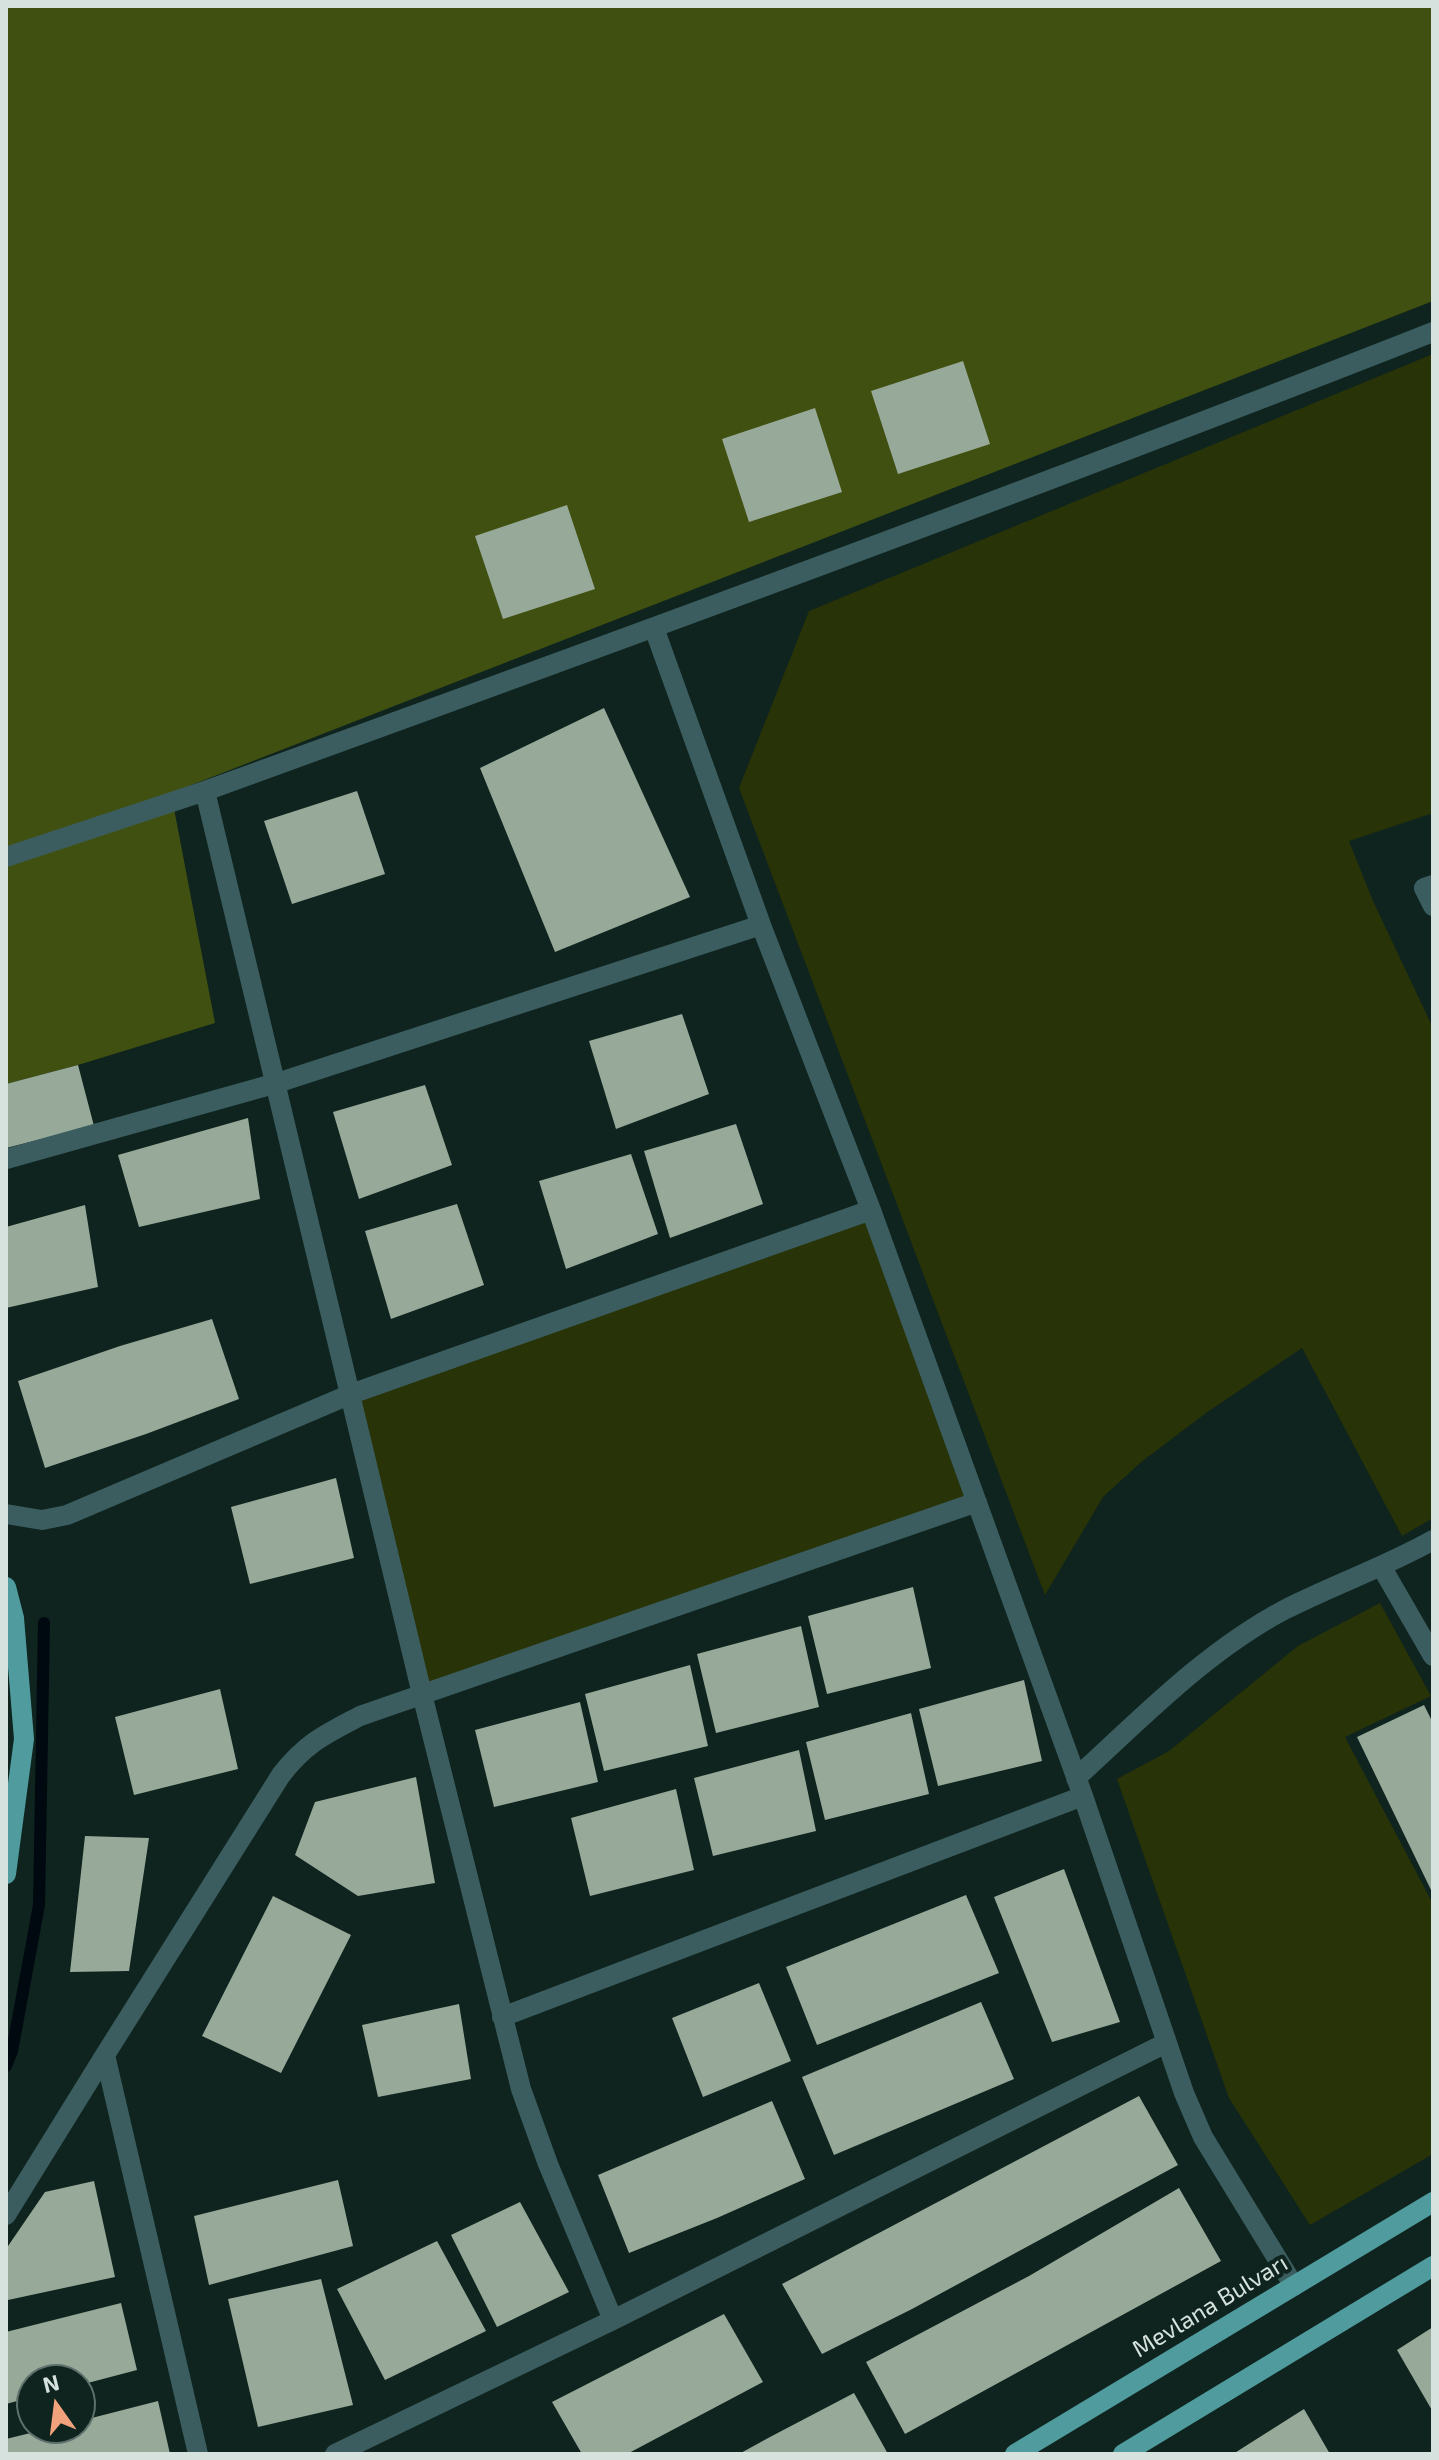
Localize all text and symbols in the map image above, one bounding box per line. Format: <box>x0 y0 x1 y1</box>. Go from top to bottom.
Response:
street label: Mevlana Bulvarı <box>1127 2248 1293 2364</box>
north arrow <box>16 2364 96 2444</box>
text: N <box>40 2368 62 2397</box>

